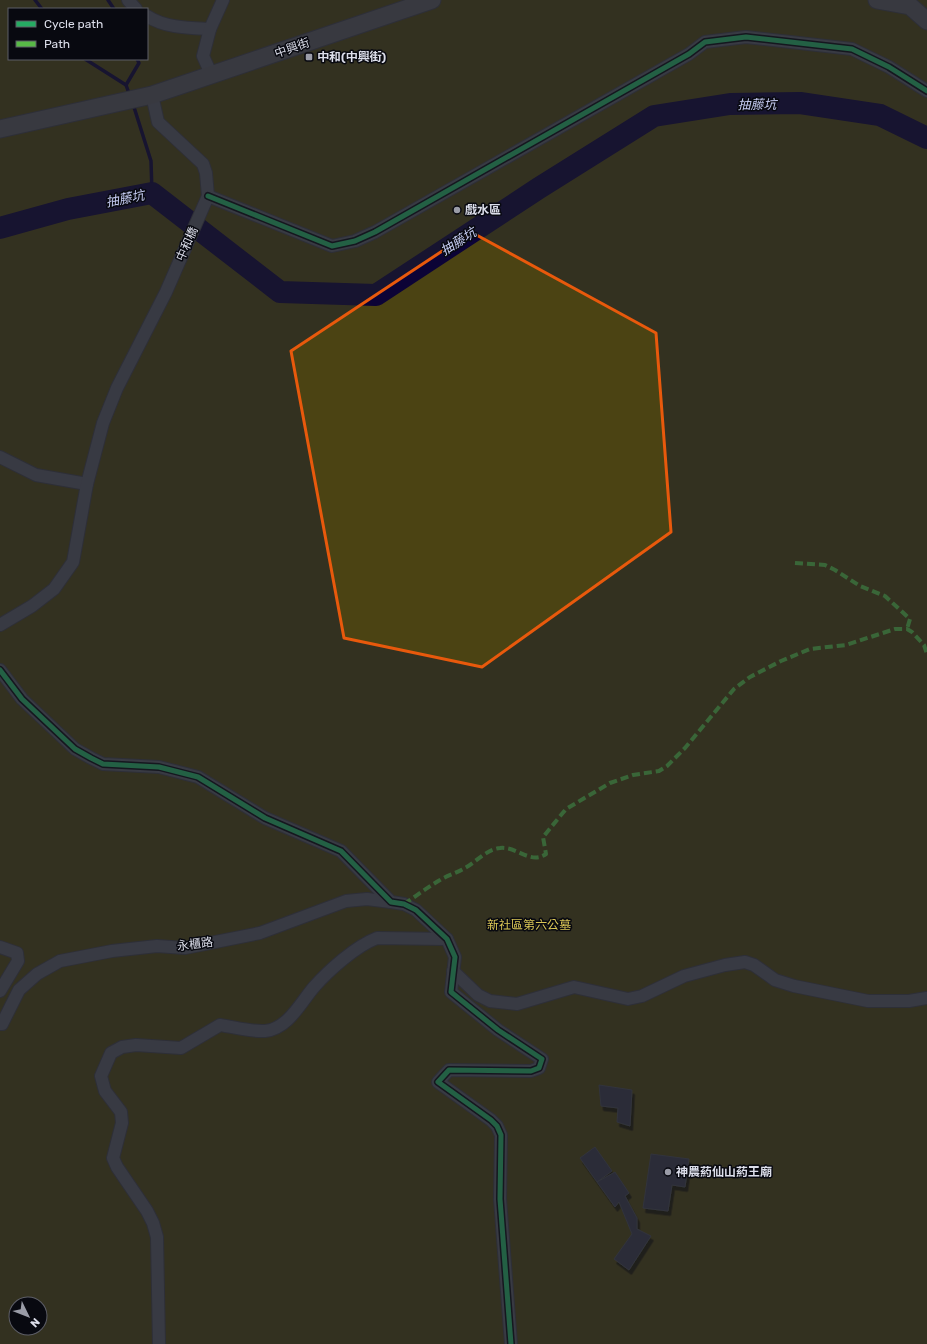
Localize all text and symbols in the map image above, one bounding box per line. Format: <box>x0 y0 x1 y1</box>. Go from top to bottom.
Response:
legend <box>8 8 148 60</box>
text: Cycle path <box>44 17 103 31</box>
street label: 中興街 <box>273 36 311 60</box>
text: Path <box>44 37 70 51</box>
place label: 中和(中興街) <box>317 50 387 64</box>
marker: 中和(中興街) <box>304 52 314 62</box>
water label: 抽藤坑 <box>737 97 779 112</box>
water label: 抽藤坑 <box>105 187 148 210</box>
place label: 戲水區 <box>465 203 501 217</box>
marker: 戲水區 <box>452 205 462 215</box>
water label: 抽藤坑 <box>438 223 480 258</box>
street label: 中和橋 <box>173 225 201 263</box>
park label: 新社區第六公墓 <box>487 918 571 932</box>
street label: 永櫃路 <box>176 935 214 953</box>
place label: 神農葯仙山葯王廟 <box>676 1165 772 1179</box>
marker: 神農葯仙山葯王廟 <box>663 1167 673 1177</box>
north arrow <box>8 1296 48 1336</box>
text: N <box>27 1315 42 1330</box>

